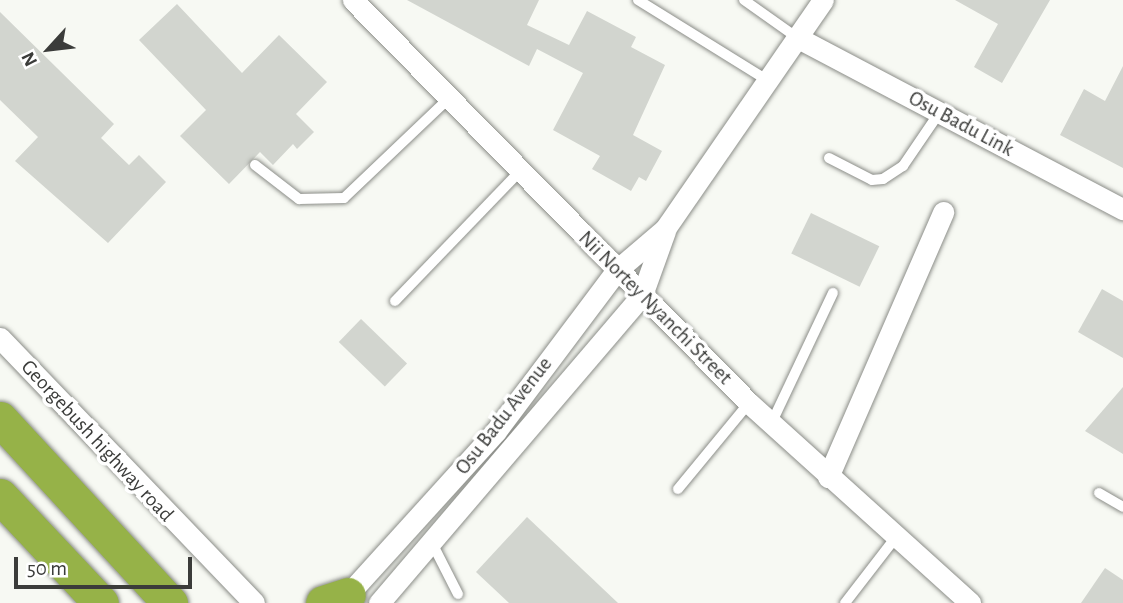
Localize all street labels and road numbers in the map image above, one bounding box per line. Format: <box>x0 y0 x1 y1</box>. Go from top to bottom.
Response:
street label: Osu Badu Link <box>904 86 1018 162</box>
street label: Nii Nortey Nyanchi Street <box>573 226 737 390</box>
street label: Osu Badu Avenue <box>450 352 558 480</box>
street label: Georgebush highway road <box>15 355 179 527</box>

